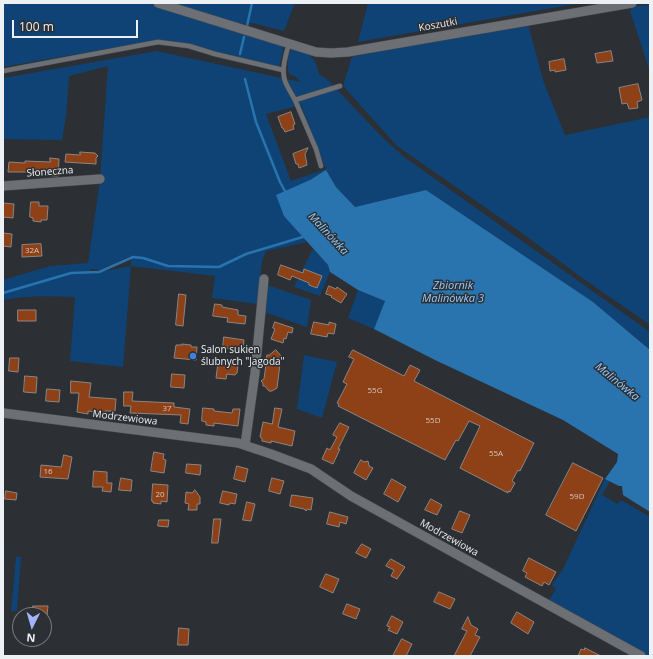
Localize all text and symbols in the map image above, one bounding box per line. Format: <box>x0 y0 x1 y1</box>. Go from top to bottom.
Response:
scale bar <box>14 12 140 38</box>
street label: Koszutki <box>418 16 458 34</box>
text: 100 m <box>19 18 54 35</box>
street label: Słoneczna <box>26 164 74 180</box>
water label: Malinówka <box>305 210 351 258</box>
house number: 32A <box>25 246 39 256</box>
water label: Zbiornik Malinówka 3 <box>422 279 484 305</box>
place label: Salon sukien ślubnych "Jagoda" <box>201 344 285 368</box>
marker: Salon sukien ślubnych "Jagoda" <box>188 351 198 361</box>
water label: Malinówka <box>592 360 642 404</box>
house number: 55G <box>368 386 382 396</box>
house number: 37 <box>162 404 172 414</box>
street label: Modrzewiowa <box>92 408 158 428</box>
house number: 55D <box>426 416 440 426</box>
house number: 55A <box>489 449 503 459</box>
house number: 16 <box>43 467 53 477</box>
house number: 20 <box>155 490 165 500</box>
house number: 59D <box>570 492 584 502</box>
street label: Modrzewiowa <box>418 517 480 559</box>
north arrow <box>12 607 52 647</box>
text: N <box>26 631 36 646</box>

